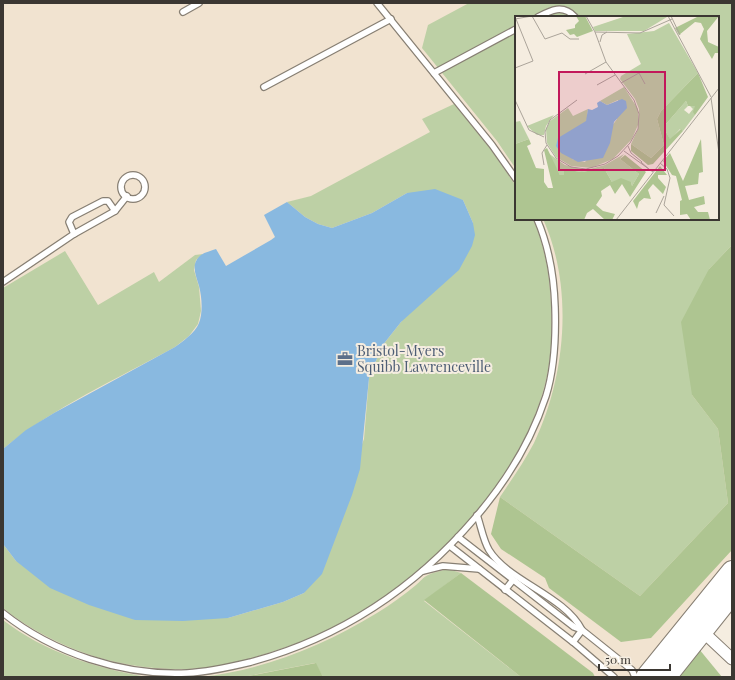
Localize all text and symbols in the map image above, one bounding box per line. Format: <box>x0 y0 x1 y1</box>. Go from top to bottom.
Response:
inset map <box>515 16 719 220</box>
place label: Bristol-Myers Squibb Lawrenceville <box>357 341 491 376</box>
office icon: Bristol-Myers Squibb Lawrenceville <box>336 350 354 368</box>
scale bar <box>599 646 670 672</box>
text: 50 m <box>605 651 631 667</box>

